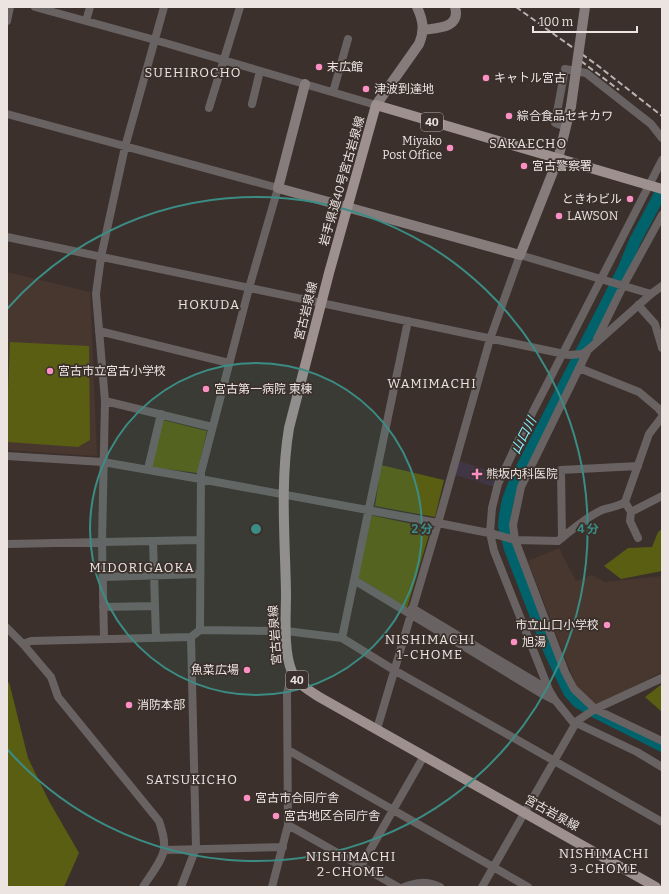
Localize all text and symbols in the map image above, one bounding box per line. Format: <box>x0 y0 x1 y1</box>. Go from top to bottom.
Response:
scale bar <box>533 8 637 34</box>
text: 100 m <box>539 15 574 29</box>
place label: 末広館 <box>327 60 363 74</box>
marker: 末広館 <box>314 62 324 72</box>
district label: SUEHIROCHO <box>145 65 241 80</box>
place label: キャトル宮古 <box>494 71 566 85</box>
marker: キャトル宮古 <box>481 73 491 83</box>
place label: 津波到達地 <box>374 82 434 96</box>
marker: 津波到達地 <box>361 84 371 94</box>
place label: 綜合食品セキカワ <box>517 109 613 123</box>
marker: 綜合食品セキカワ <box>504 111 514 121</box>
road number: 40 <box>421 113 443 131</box>
street label: 岩手県道40号宮古岩泉線 <box>317 114 367 248</box>
place label: Miyako Post Office <box>382 134 442 162</box>
district label: SAKAECHO <box>489 136 567 151</box>
marker: Miyako Post Office <box>445 143 455 153</box>
place label: 宮古警察署 <box>532 159 592 173</box>
marker: 宮古警察署 <box>519 161 529 171</box>
place label: ときわビル <box>562 192 622 206</box>
marker: ときわビル <box>625 194 635 204</box>
place label: LAWSON <box>567 209 619 223</box>
marker: LAWSON <box>554 211 564 221</box>
street label: 宮古岩泉線 <box>292 280 320 342</box>
district label: HOKUDA <box>178 297 240 312</box>
place label: 宮古市立宮古小学校 <box>58 364 166 378</box>
marker: 宮古市立宮古小学校 <box>45 366 55 376</box>
district label: WAMIMACHI <box>387 376 477 391</box>
place label: 宮古第一病院 東棟 <box>214 382 312 396</box>
marker: 宮古第一病院 東棟 <box>201 384 211 394</box>
water label: 山口川 <box>508 413 540 456</box>
place label: 熊坂内科医院 <box>486 467 558 481</box>
marker: 熊坂内科医院 <box>471 468 483 480</box>
centre of rings <box>249 522 263 536</box>
text: 2 分 <box>412 522 432 536</box>
text: 4 分 <box>577 522 599 536</box>
district label: MIDORIGAOKA <box>89 560 195 575</box>
street label: 宮古岩泉線 <box>266 605 284 665</box>
place label: 市立山口小学校 <box>515 618 599 632</box>
marker: 市立山口小学校 <box>602 620 612 630</box>
district label: NISHIMACHI 1-CHOME <box>385 632 475 662</box>
place label: 旭湯 <box>522 635 546 649</box>
marker: 旭湯 <box>509 637 519 647</box>
place label: 魚菜広場 <box>191 663 239 677</box>
marker: 魚菜広場 <box>242 665 252 675</box>
road number: 40 <box>286 671 308 689</box>
place label: 消防本部 <box>137 698 185 712</box>
marker: 消防本部 <box>124 700 134 710</box>
district label: SATSUKICHO <box>146 772 238 787</box>
place label: 宮古市合同庁舎 <box>255 791 339 805</box>
street label: 宮古岩泉線 <box>522 792 582 834</box>
marker: 宮古市合同庁舎 <box>242 793 252 803</box>
place label: 宮古地区合同庁舎 <box>284 809 380 823</box>
marker: 宮古地区合同庁舎 <box>271 811 281 821</box>
district label: NISHIMACHI 3-CHOME <box>559 846 649 876</box>
district label: NISHIMACHI 2-CHOME <box>306 849 396 879</box>

